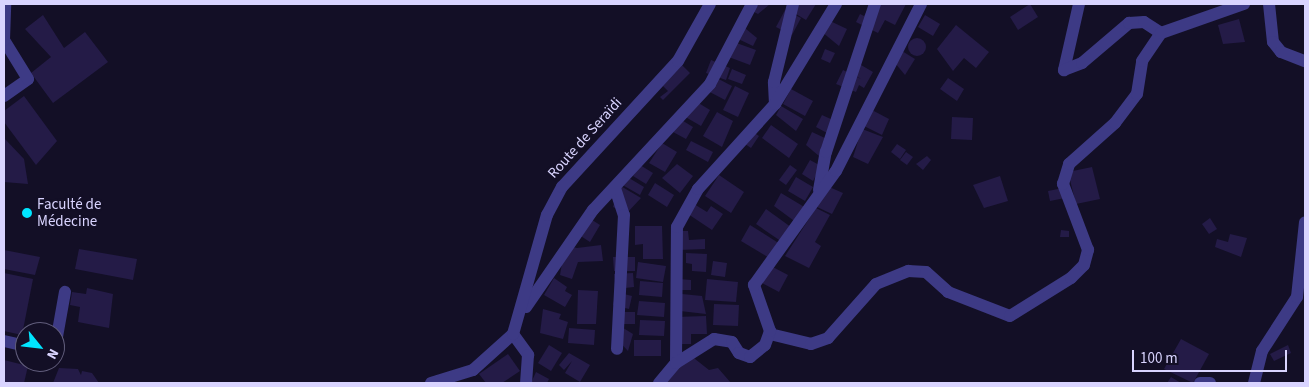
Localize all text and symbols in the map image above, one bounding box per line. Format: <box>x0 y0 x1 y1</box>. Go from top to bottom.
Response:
street label: Route de Seraïdi <box>544 94 626 182</box>
place label: Faculté de Médecine <box>37 195 101 230</box>
marker: Faculté de Médecine <box>21 207 33 219</box>
north arrow <box>15 322 65 372</box>
scale bar <box>1134 340 1289 372</box>
text: N <box>41 345 63 363</box>
text: 100 m <box>1140 348 1178 369</box>

